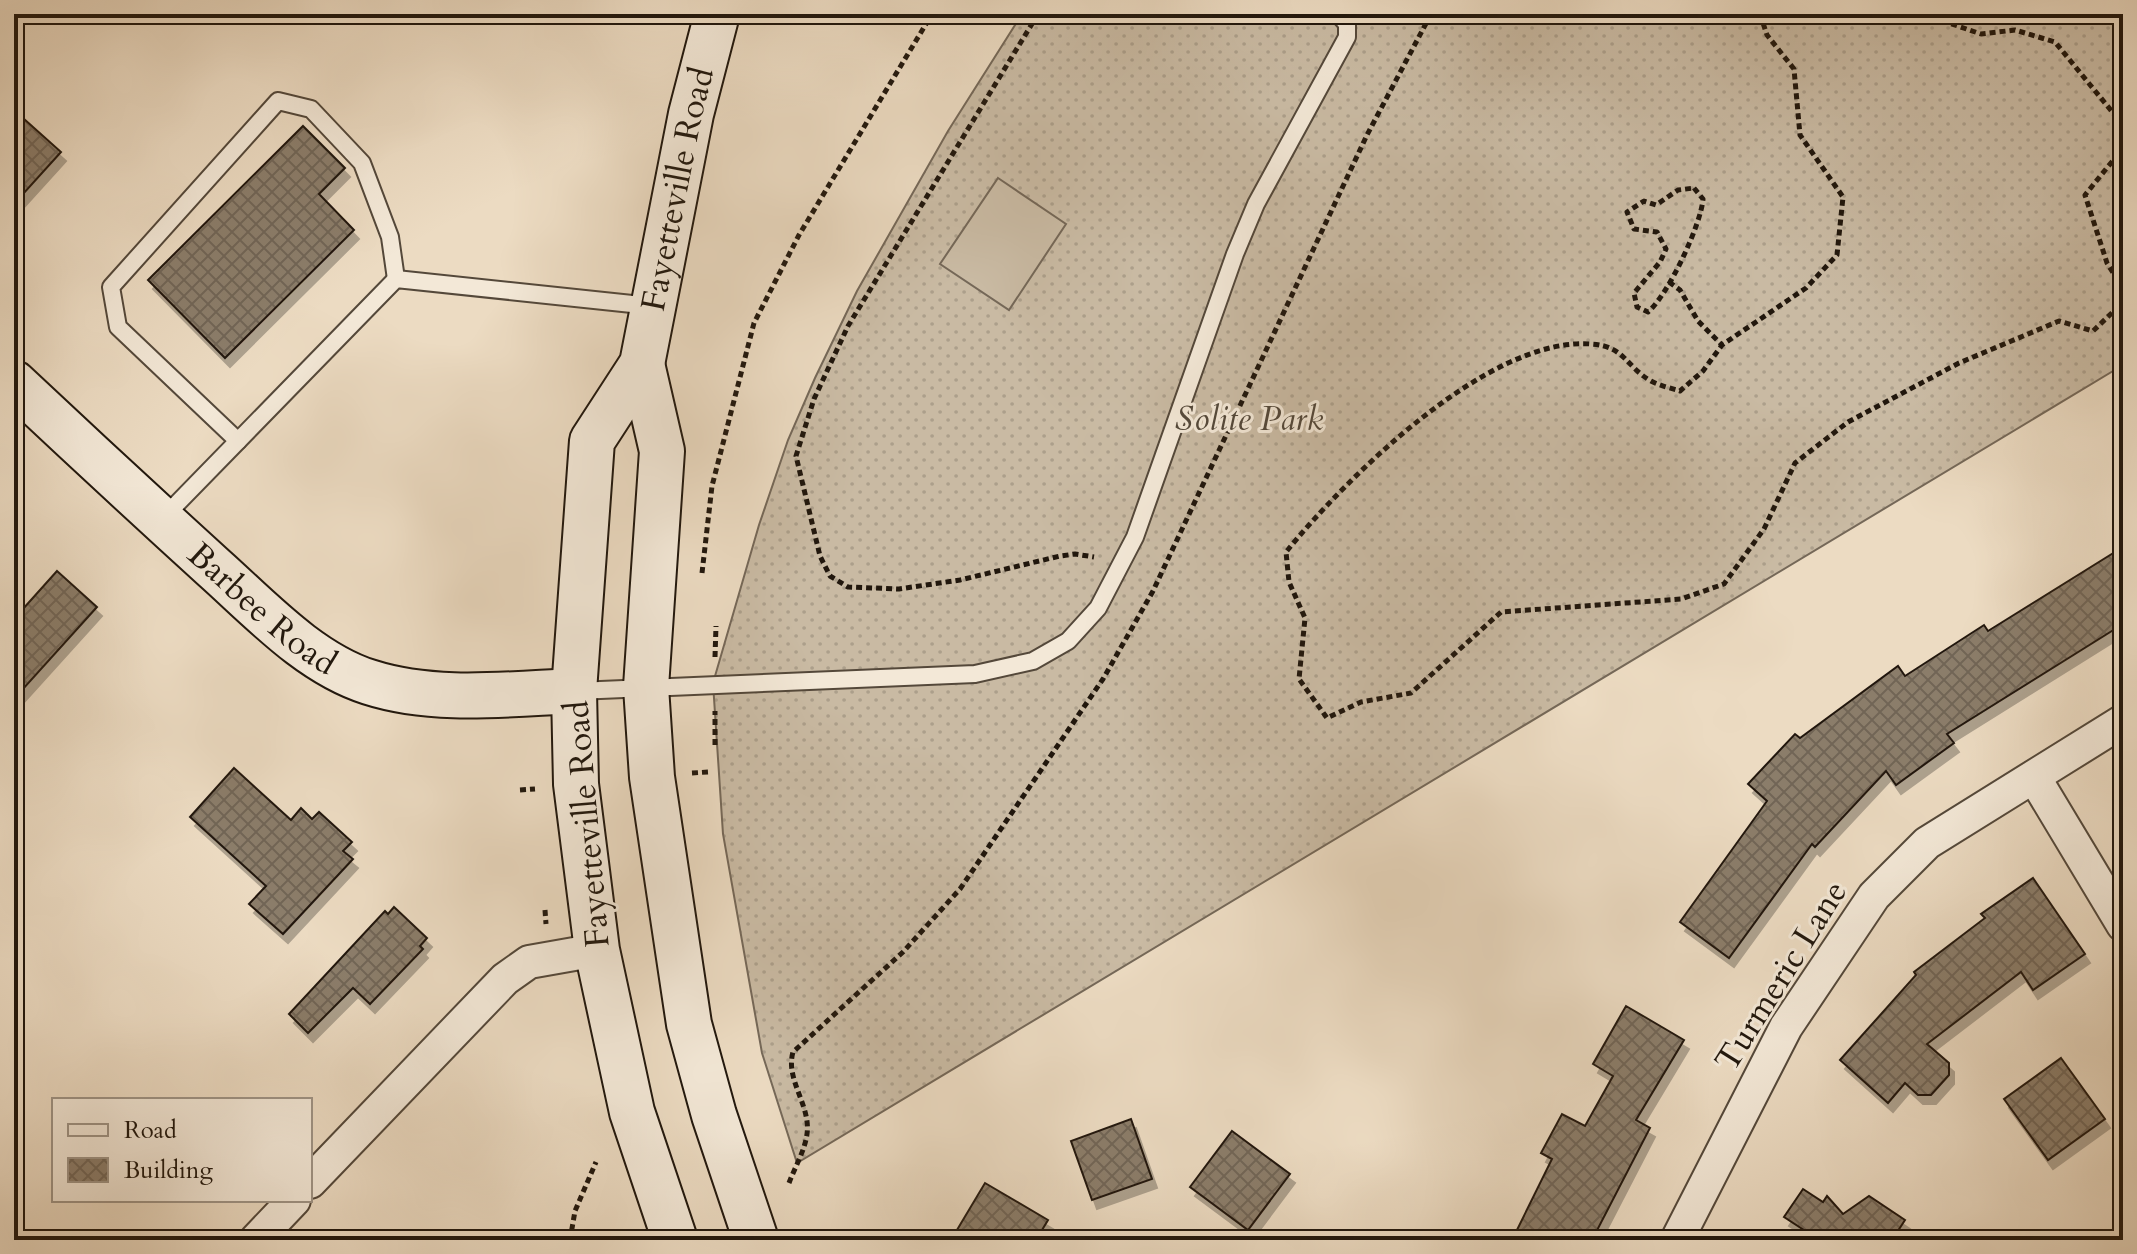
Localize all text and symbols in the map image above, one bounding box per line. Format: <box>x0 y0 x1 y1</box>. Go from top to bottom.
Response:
street label: Fayetteville Road <box>630 62 725 315</box>
park label: Solite Park <box>1175 396 1324 442</box>
street label: Barbee Road <box>178 532 345 686</box>
street label: Fayetteville Road <box>553 699 621 949</box>
street label: Turmeric Lane <box>1704 872 1858 1080</box>
legend <box>52 1098 312 1202</box>
text: Road <box>124 1114 177 1147</box>
text: Building <box>124 1154 214 1187</box>

